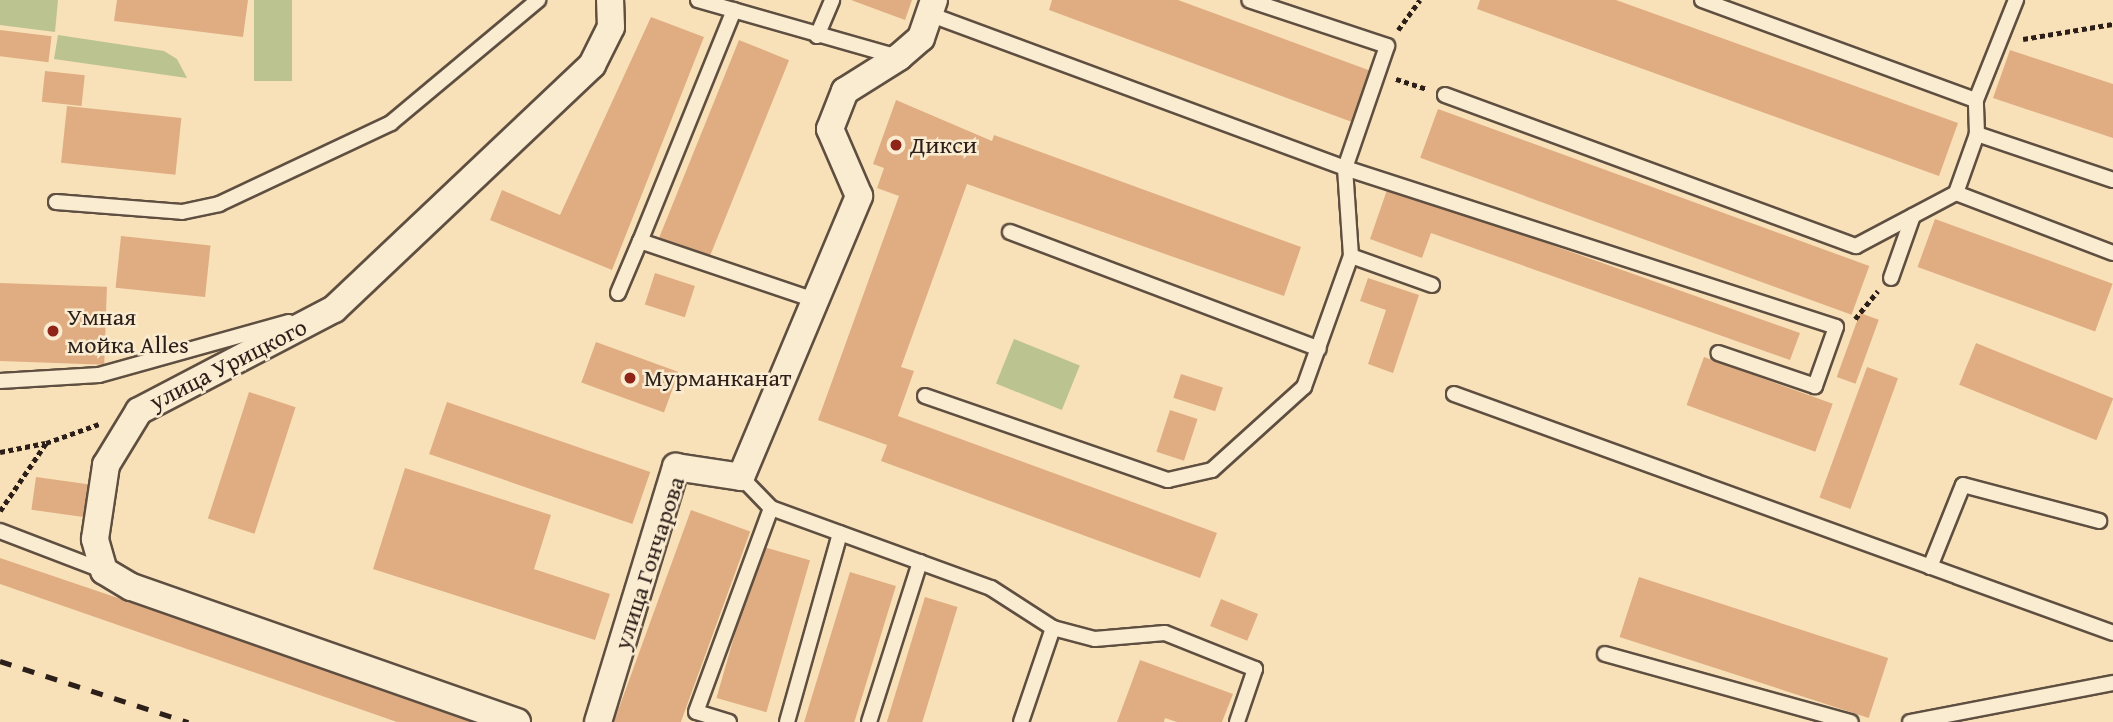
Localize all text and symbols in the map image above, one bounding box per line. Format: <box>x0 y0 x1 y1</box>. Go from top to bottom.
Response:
place label: Дикси <box>910 131 977 159</box>
marker: Дикси <box>888 137 904 153</box>
place label: Умная мойка Alles <box>67 303 189 359</box>
street label: улица Урицкого <box>144 312 312 416</box>
marker: Умная мойка Alles <box>45 323 61 339</box>
place label: Мурманканат <box>644 364 791 392</box>
marker: Мурманканат <box>622 370 638 386</box>
street label: улица Гончарова <box>607 473 691 653</box>

